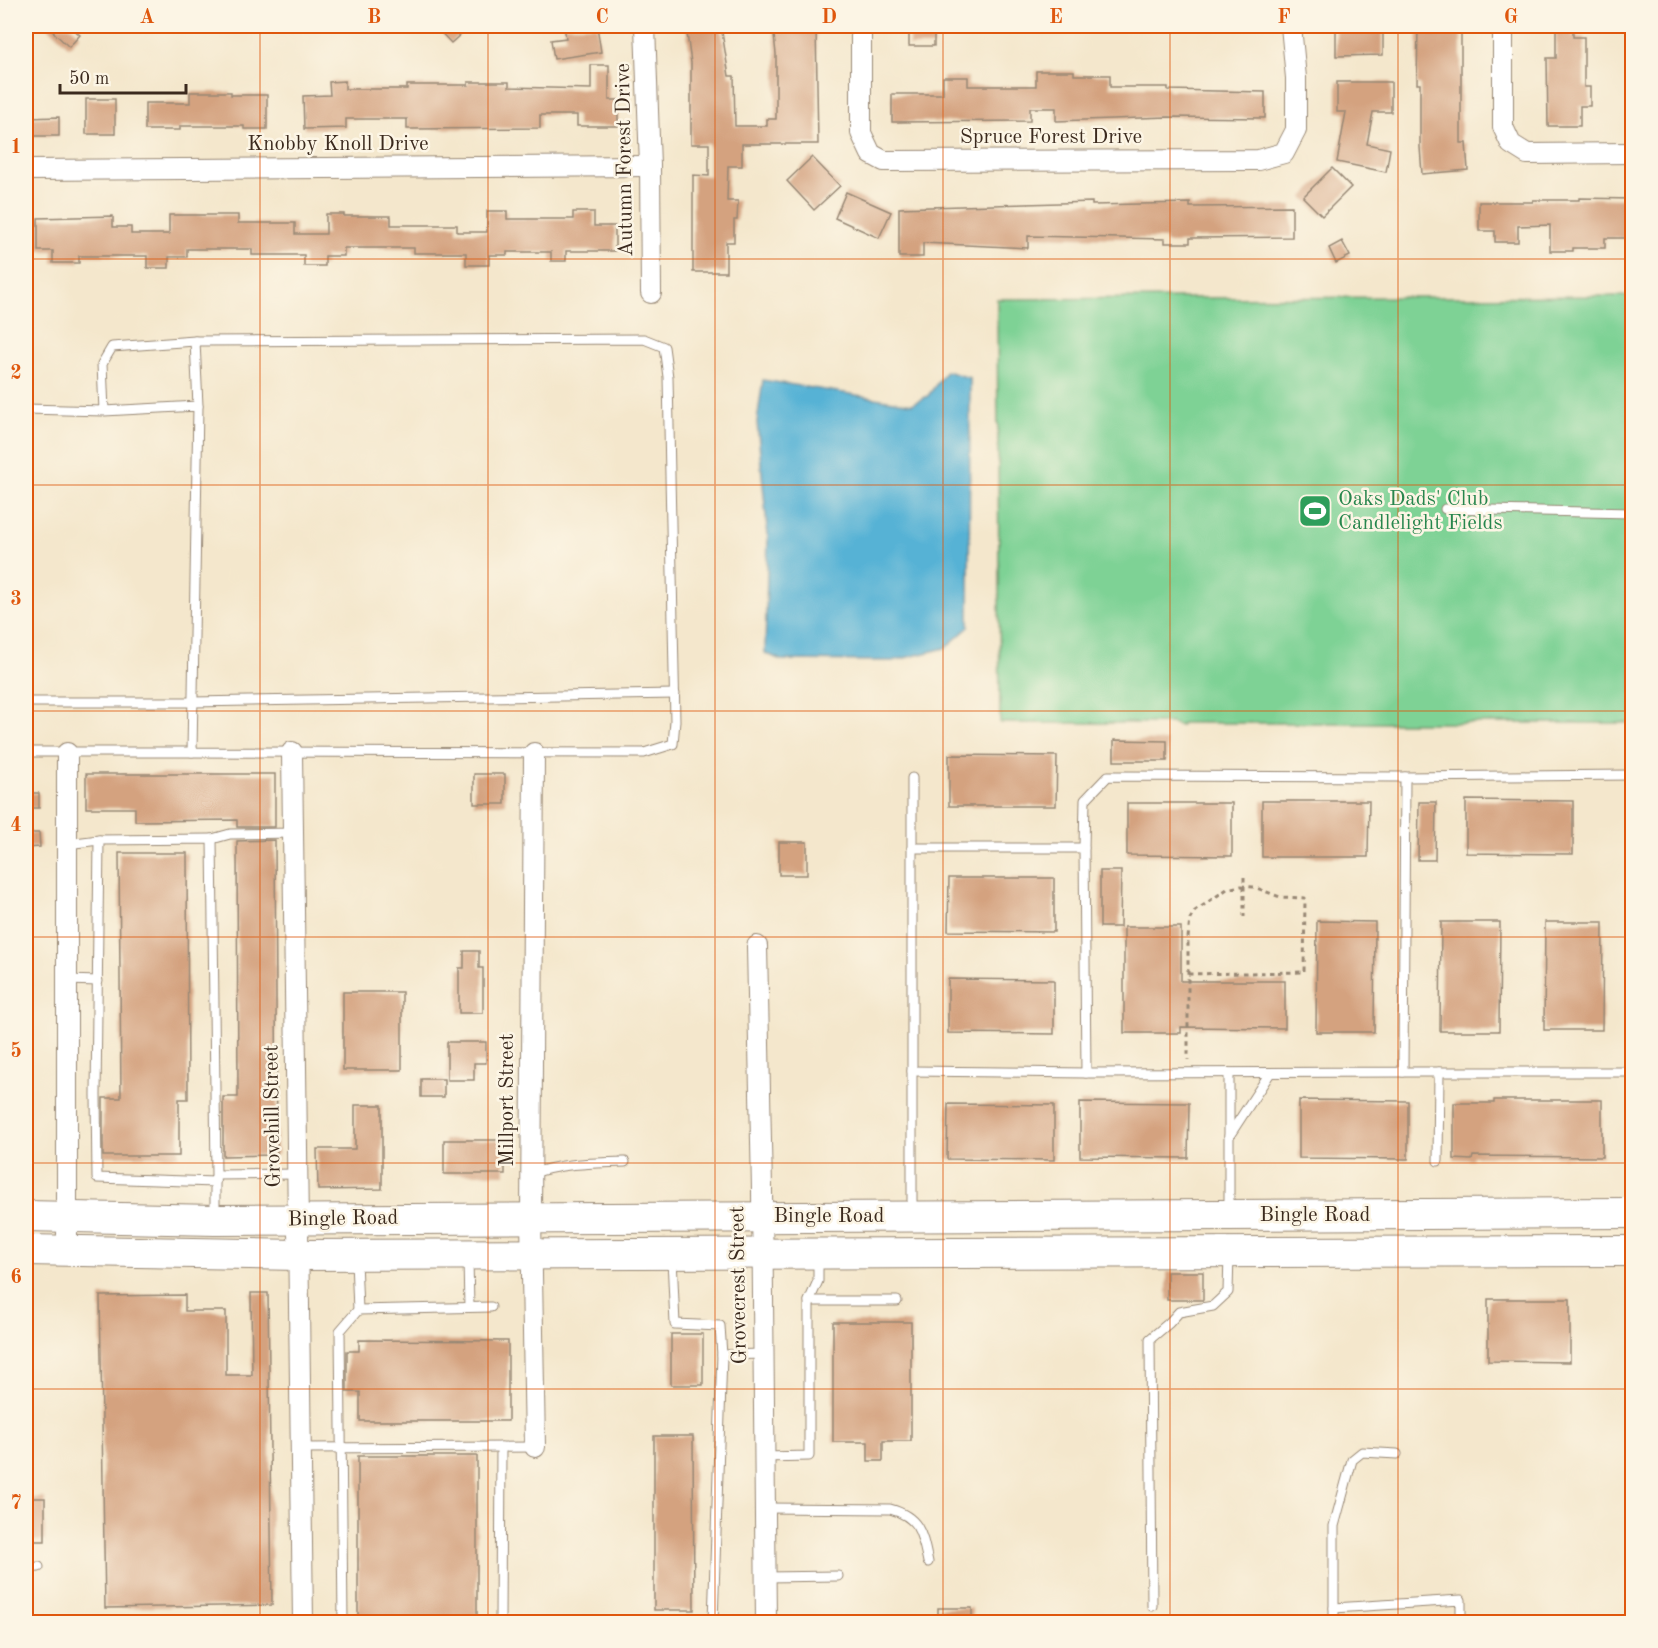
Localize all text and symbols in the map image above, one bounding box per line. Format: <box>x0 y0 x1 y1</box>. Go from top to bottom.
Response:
text: A <box>139 8 155 28</box>
text: B <box>367 8 381 28</box>
text: C <box>595 8 609 28</box>
text: D <box>821 8 837 28</box>
text: E <box>1049 8 1063 28</box>
text: F <box>1277 8 1291 28</box>
text: G <box>1504 8 1518 28</box>
scale bar <box>60 57 186 95</box>
street label: Autumn Forest Drive <box>613 63 637 257</box>
text: 50 m <box>69 70 109 88</box>
street label: Spruce Forest Drive <box>960 127 1142 148</box>
street label: Knobby Knoll Drive <box>247 134 429 155</box>
text: 1 <box>10 138 22 158</box>
text: 2 <box>10 364 22 384</box>
place label: Oaks Dads' Club Candlelight Fields <box>1338 489 1503 534</box>
sports icon: Oaks Dads' Club Candlelight Fields <box>1297 493 1333 529</box>
text: 3 <box>10 590 22 610</box>
text: 4 <box>10 816 22 836</box>
street label: Millport Street <box>497 1033 518 1167</box>
text: 5 <box>10 1041 22 1062</box>
street label: Grovehill Street <box>261 1044 285 1188</box>
street label: Bingle Road <box>1260 1205 1370 1226</box>
street label: Grovecrest Street <box>727 1206 751 1364</box>
street label: Bingle Road <box>774 1206 884 1227</box>
street label: Bingle Road <box>287 1208 399 1230</box>
text: 6 <box>10 1268 22 1288</box>
text: 7 <box>10 1494 22 1514</box>

